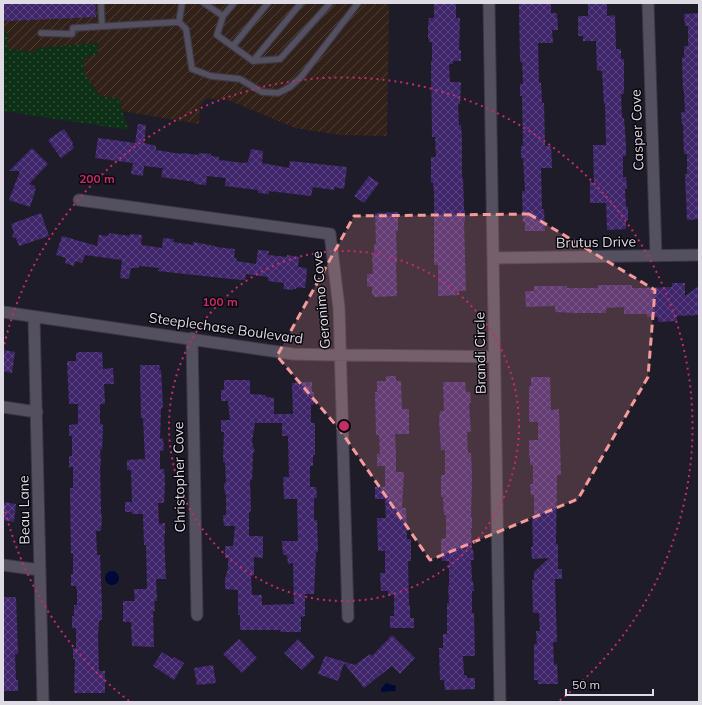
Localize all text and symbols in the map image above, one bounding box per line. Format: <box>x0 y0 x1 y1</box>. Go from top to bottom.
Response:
street label: Casper Cove <box>627 89 647 171</box>
text: 200 m <box>79 171 115 186</box>
street label: Brutus Drive <box>556 232 636 252</box>
street label: Geronimo Cove <box>308 250 334 350</box>
text: 100 m <box>202 294 238 309</box>
street label: Steeplechase Boulevard <box>148 308 304 348</box>
street label: Brandi Circle <box>470 312 490 394</box>
centre of rings <box>337 419 351 433</box>
street label: Christopher Cove <box>169 421 189 533</box>
street label: Beau Lane <box>14 475 34 545</box>
scale bar <box>566 671 653 697</box>
text: 50 m <box>572 677 600 692</box>

